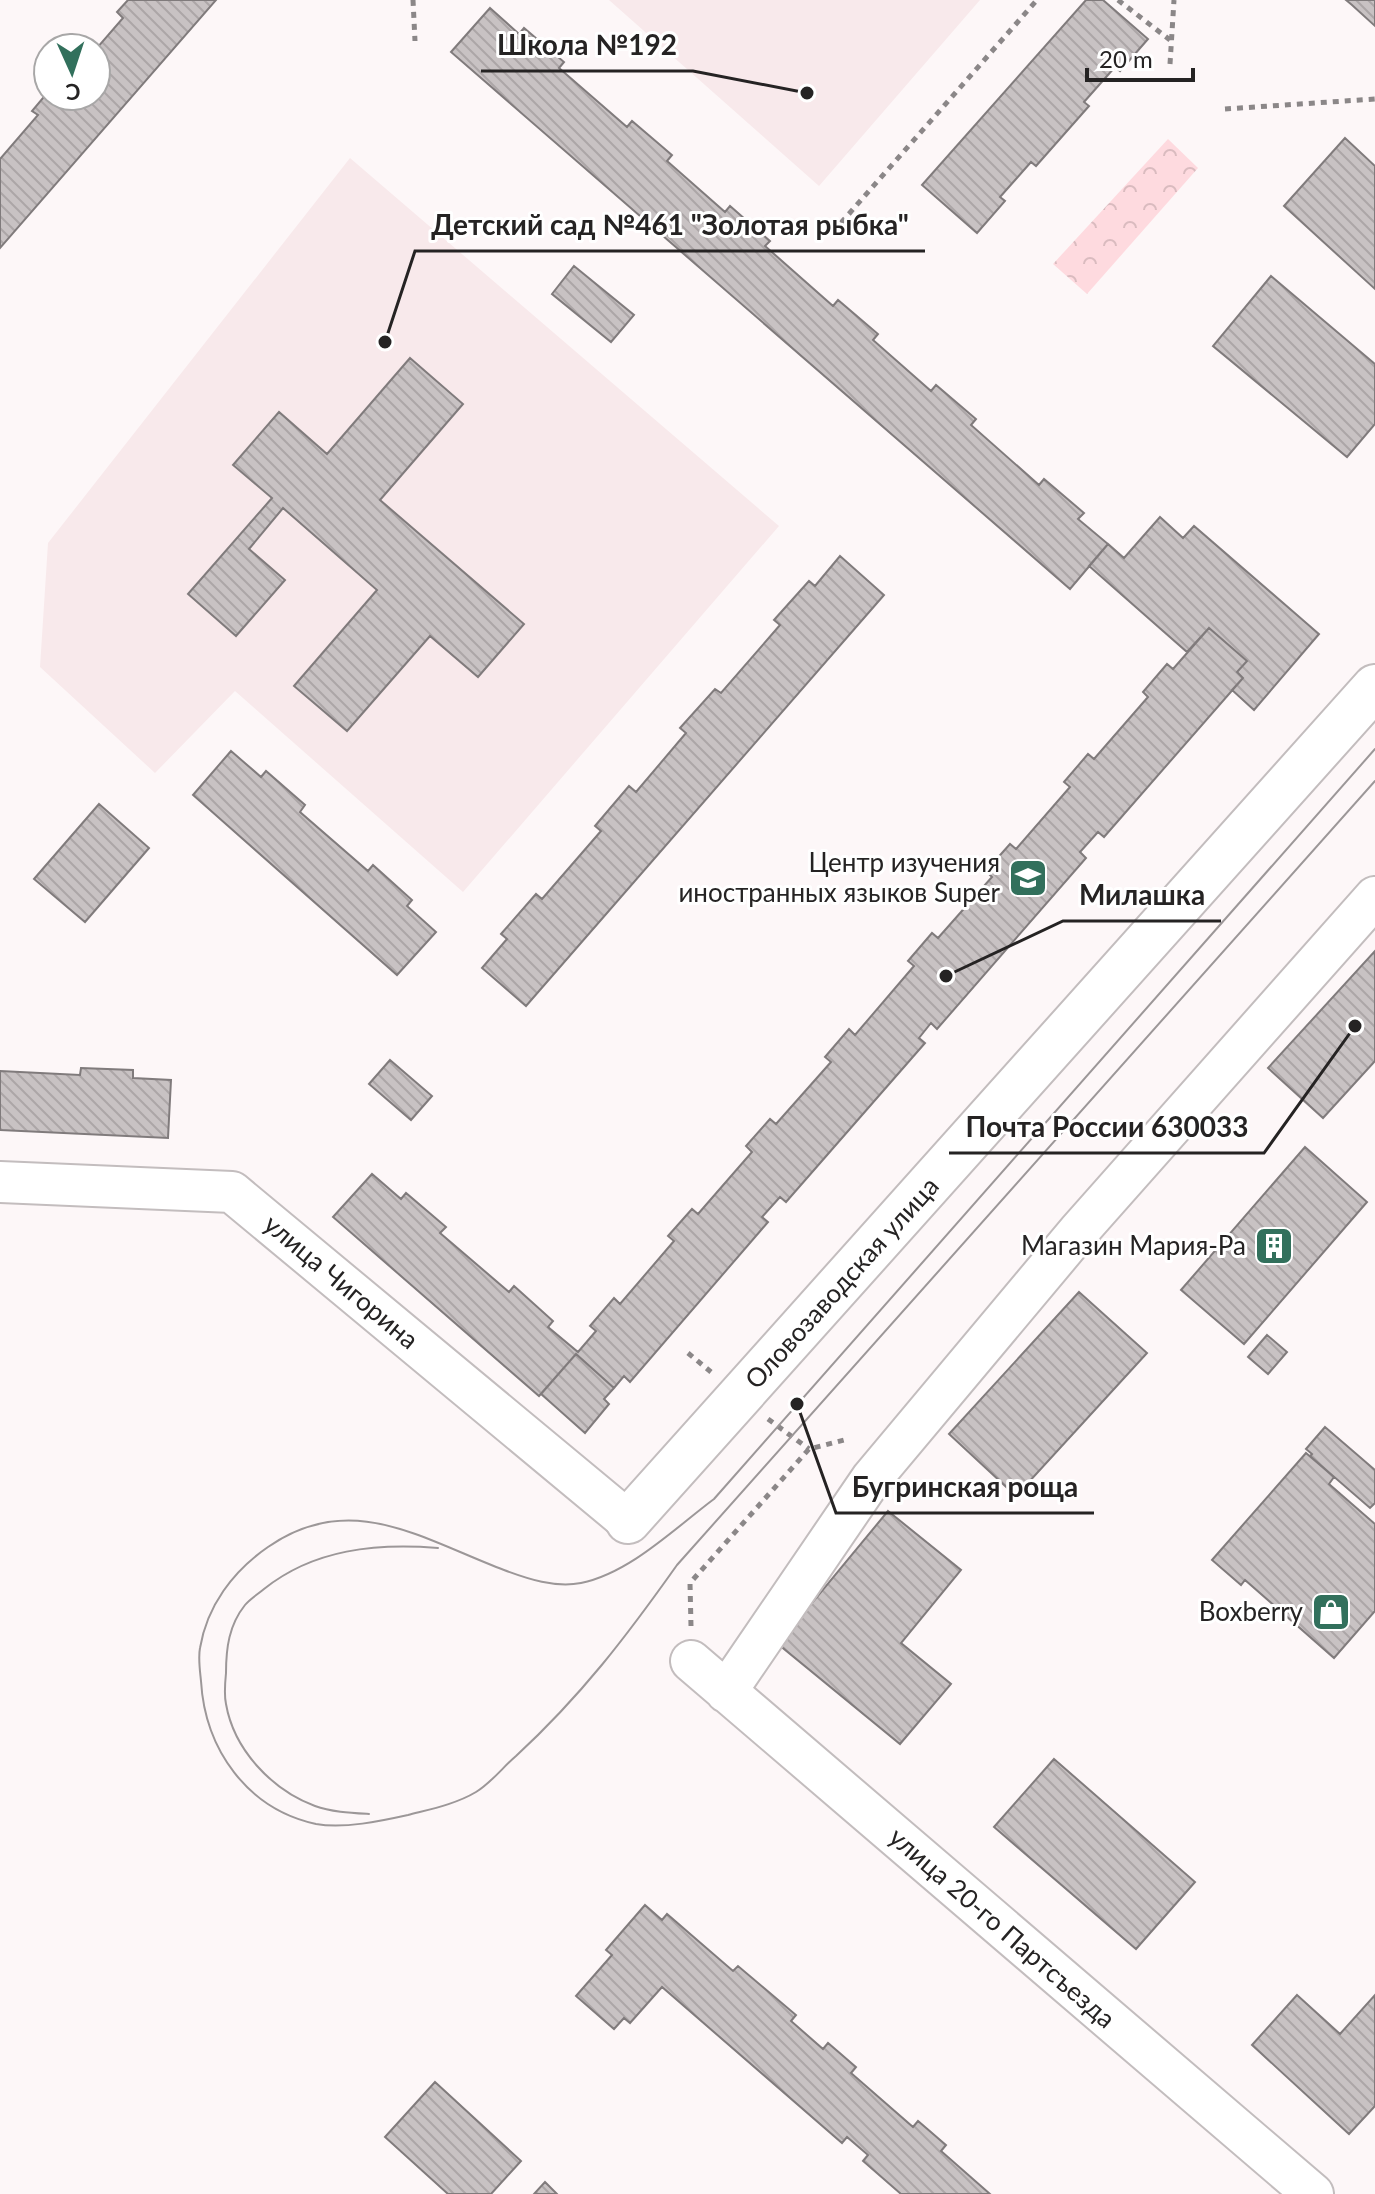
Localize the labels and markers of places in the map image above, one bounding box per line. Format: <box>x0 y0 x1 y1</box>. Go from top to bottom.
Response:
callout: Школа №192 <box>481 19 693 71</box>
callout: Детский сад №461 "Золотая рыбка" <box>415 199 925 251</box>
place label: Центр изучения иностранных языков Super <box>678 846 1001 908</box>
school or university icon: Центр изучения иностранных языков Super <box>1007 857 1049 899</box>
callout: Милашка <box>1063 869 1221 921</box>
callout: Почта России 630033 <box>949 1101 1264 1153</box>
building icon: Магазин Мария-Ра <box>1253 1225 1295 1267</box>
place label: Магазин Мария-Ра <box>1021 1229 1246 1261</box>
callout: Бугринская роща <box>836 1461 1094 1513</box>
shop icon: Boxberry <box>1310 1591 1352 1633</box>
place label: Boxberry <box>1199 1595 1304 1627</box>

